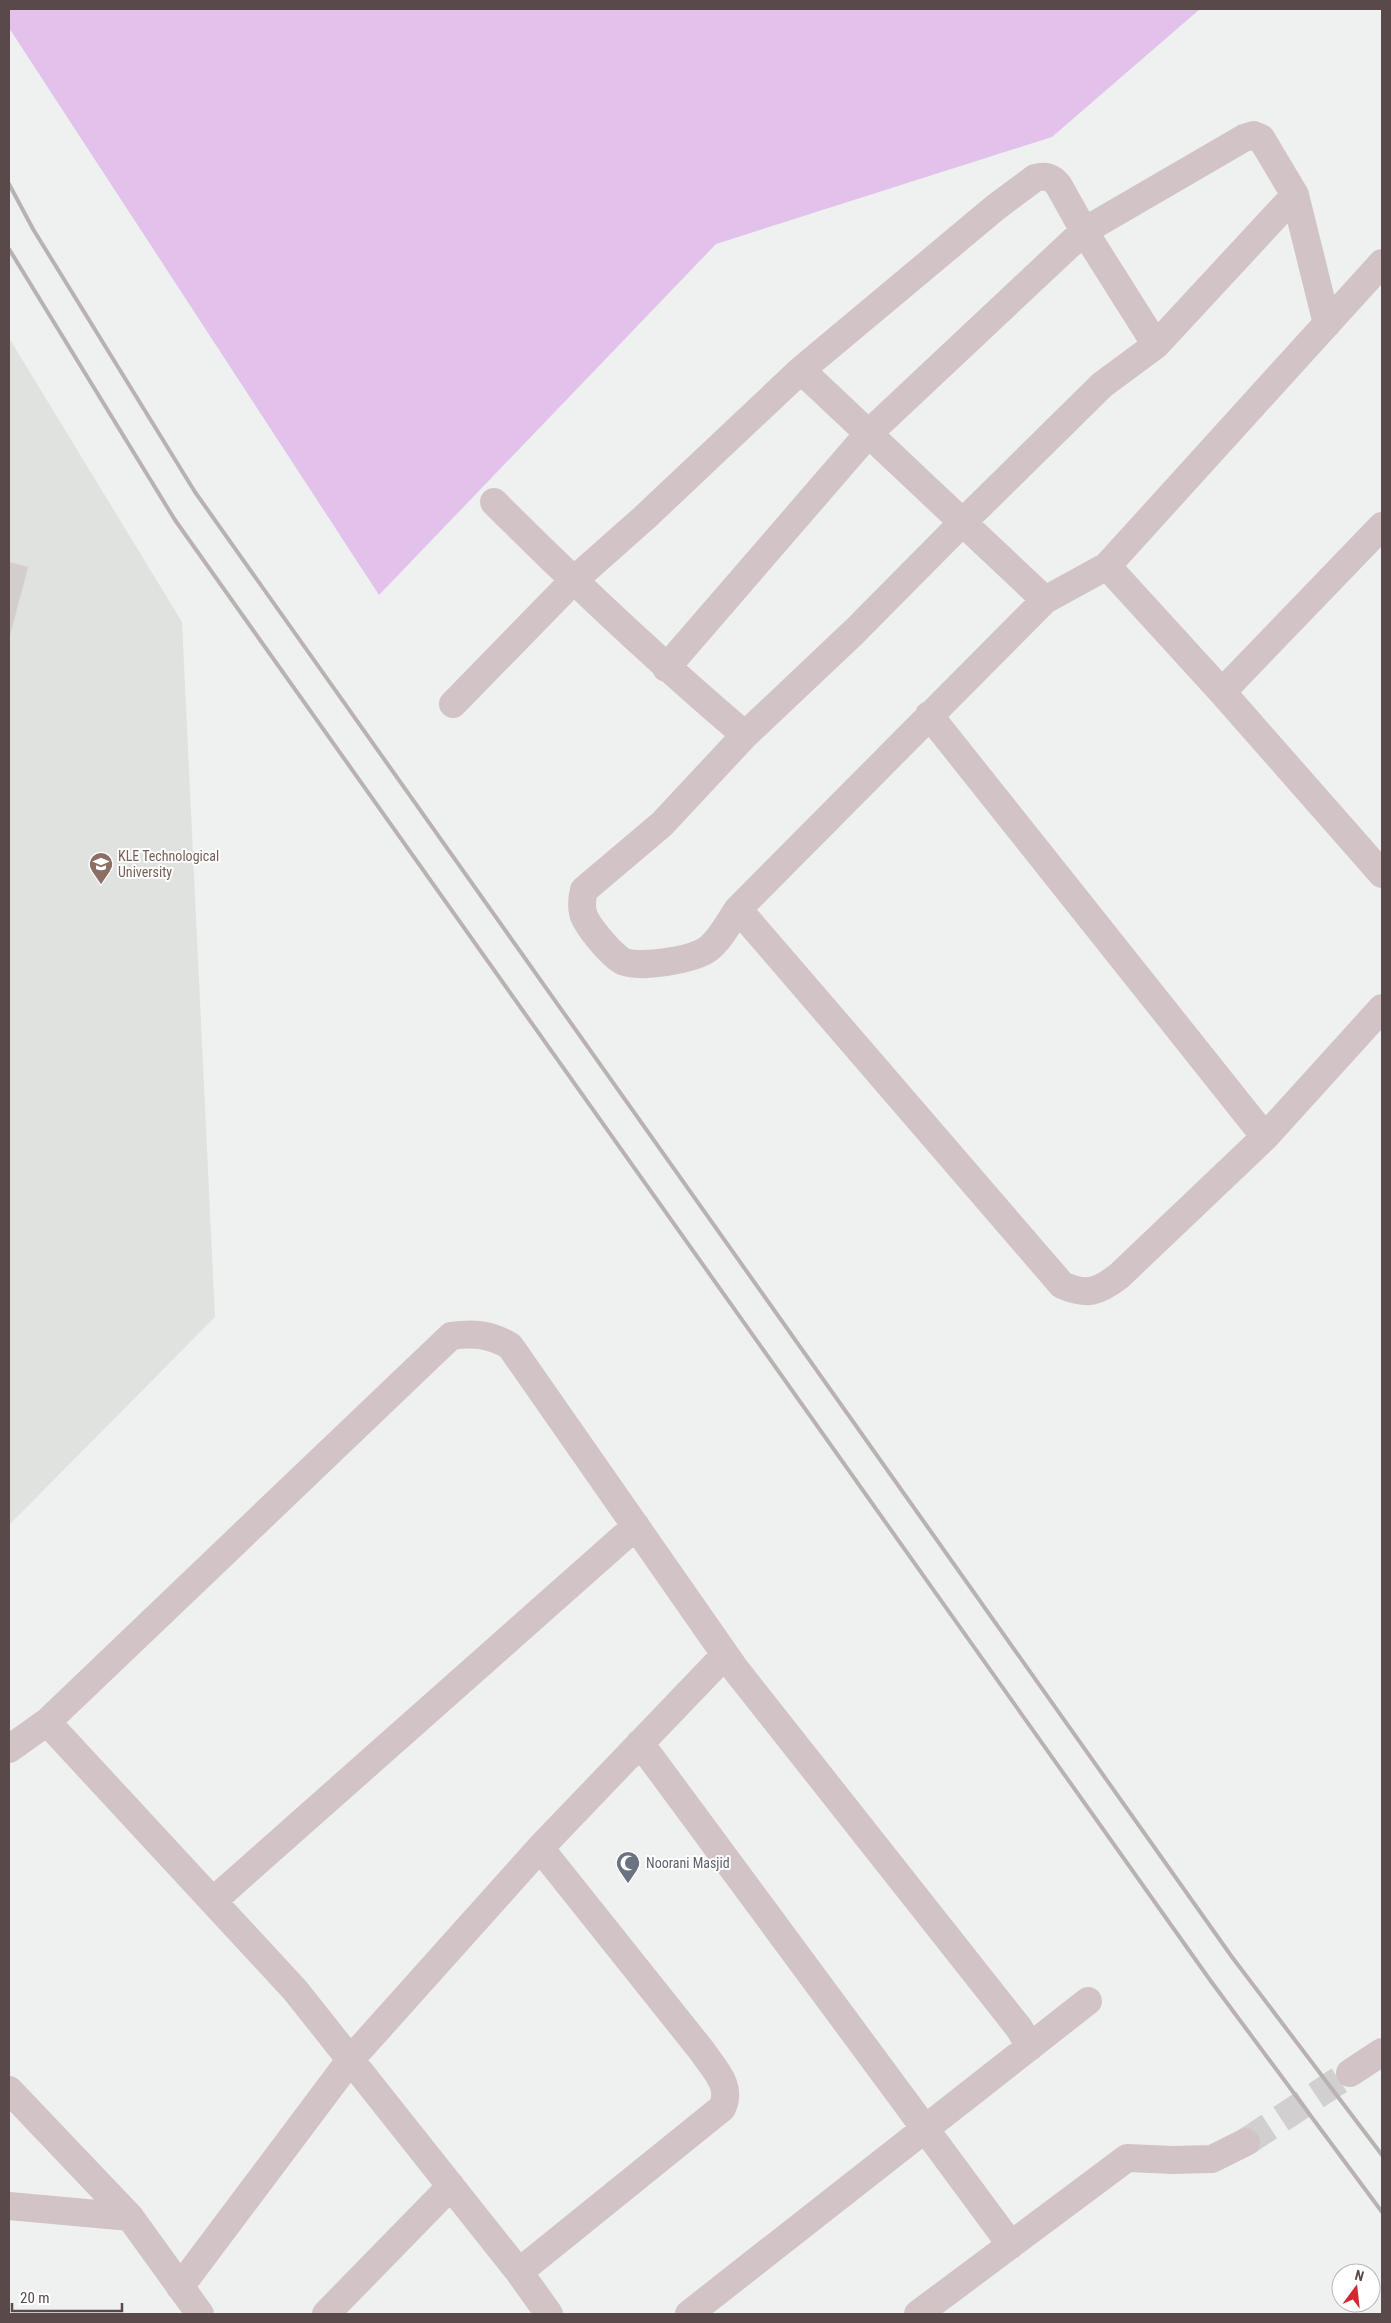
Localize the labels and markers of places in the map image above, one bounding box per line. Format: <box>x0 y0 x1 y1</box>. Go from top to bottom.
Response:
place label: KLE Technological University <box>118 848 219 880</box>
school or university icon: KLE Technological University <box>88 851 114 885</box>
mosque icon: Noorani Masjid <box>615 1850 641 1884</box>
place label: Noorani Masjid <box>646 1855 730 1871</box>

